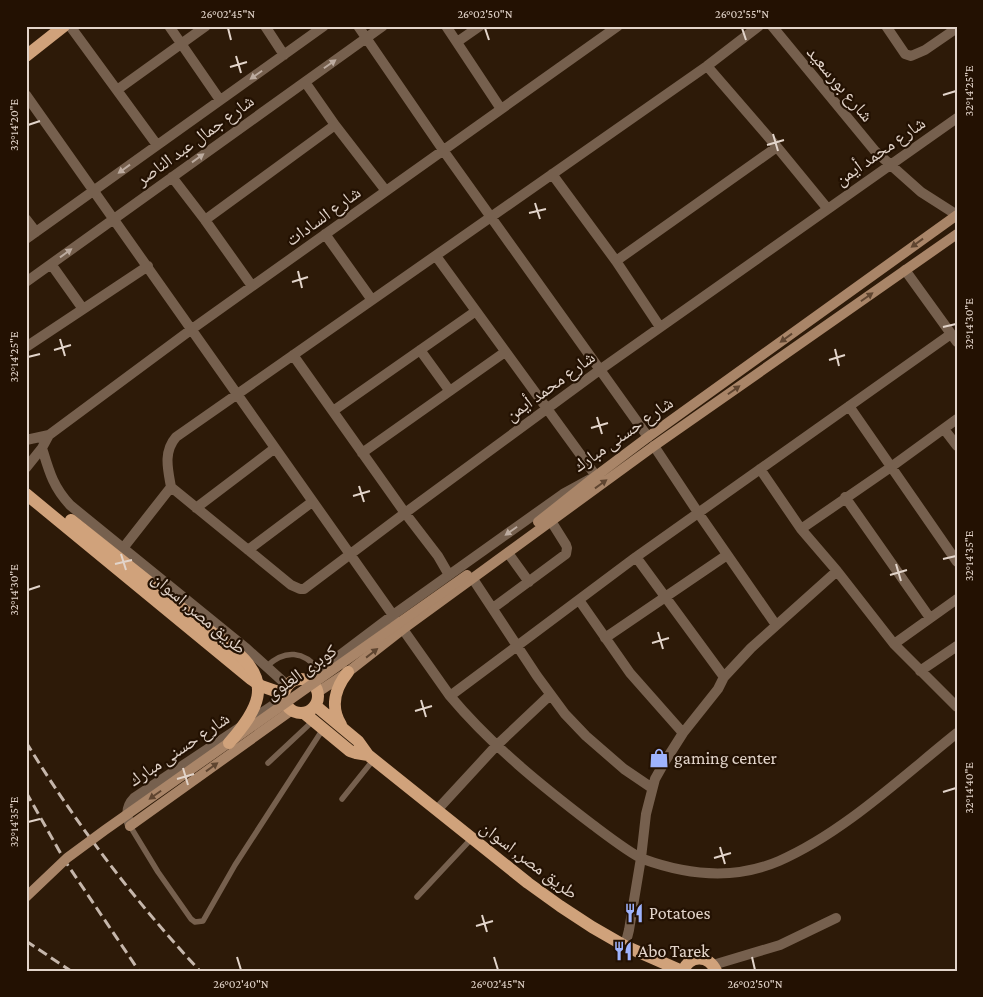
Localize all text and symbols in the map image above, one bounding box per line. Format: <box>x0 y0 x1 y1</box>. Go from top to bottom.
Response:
text: 26°02'45"N <box>201 7 255 21</box>
text: 26°02'50"N <box>457 7 513 21</box>
text: 26°02'55"N <box>715 7 769 21</box>
street label: شارع بورسعيد <box>802 42 877 126</box>
one-way arrow <box>323 59 337 69</box>
text: 32°14'25"E <box>962 65 976 116</box>
one-way arrow <box>249 70 263 80</box>
street label: شارع جمال عبد الناصر <box>131 91 258 191</box>
text: 32°14'20"E <box>7 99 21 151</box>
street label: شارع محمد أيمن <box>831 112 930 190</box>
one-way arrow <box>191 153 205 163</box>
one-way arrow <box>117 164 131 174</box>
street label: شارع السادات <box>282 182 365 251</box>
one-way arrow <box>910 238 924 248</box>
one-way arrow <box>59 248 73 258</box>
one-way arrow <box>860 292 874 302</box>
text: 32°14'30"E <box>962 298 976 350</box>
text: 32°14'25"E <box>7 331 21 382</box>
one-way arrow <box>780 333 793 344</box>
street label: شارع محمد أيمن <box>501 346 599 426</box>
one-way arrow <box>727 385 741 395</box>
street label: شارع حسنى مبارك <box>569 392 677 477</box>
one-way arrow <box>594 479 608 489</box>
one-way arrow <box>504 526 518 536</box>
text: 32°14'35"E <box>962 530 976 581</box>
text: 32°14'30"E <box>7 564 21 616</box>
street label: طريق مصر, اسوان <box>147 568 250 659</box>
street label: كوبرى العلوى <box>262 640 341 705</box>
one-way arrow <box>365 648 378 659</box>
street label: شارع حسنى مبارك <box>125 708 234 791</box>
shop icon: gaming center <box>648 747 670 769</box>
place label: gaming center <box>674 748 778 768</box>
one-way arrow <box>206 762 219 772</box>
text: 32°14'40"E <box>962 762 976 814</box>
one-way arrow <box>149 790 162 800</box>
text: 32°14'35"E <box>7 796 21 847</box>
street label: طريق مصر, اسوان <box>476 817 582 904</box>
restaurant icon: Potatoes <box>623 902 645 924</box>
place label: Potatoes <box>649 903 711 923</box>
restaurant icon: Abo Tarek <box>612 940 634 962</box>
place label: Abo Tarek <box>638 941 710 961</box>
text: 26°02'40"N <box>213 977 269 991</box>
text: 26°02'45"N <box>471 977 525 991</box>
text: 26°02'50"N <box>727 977 783 991</box>

